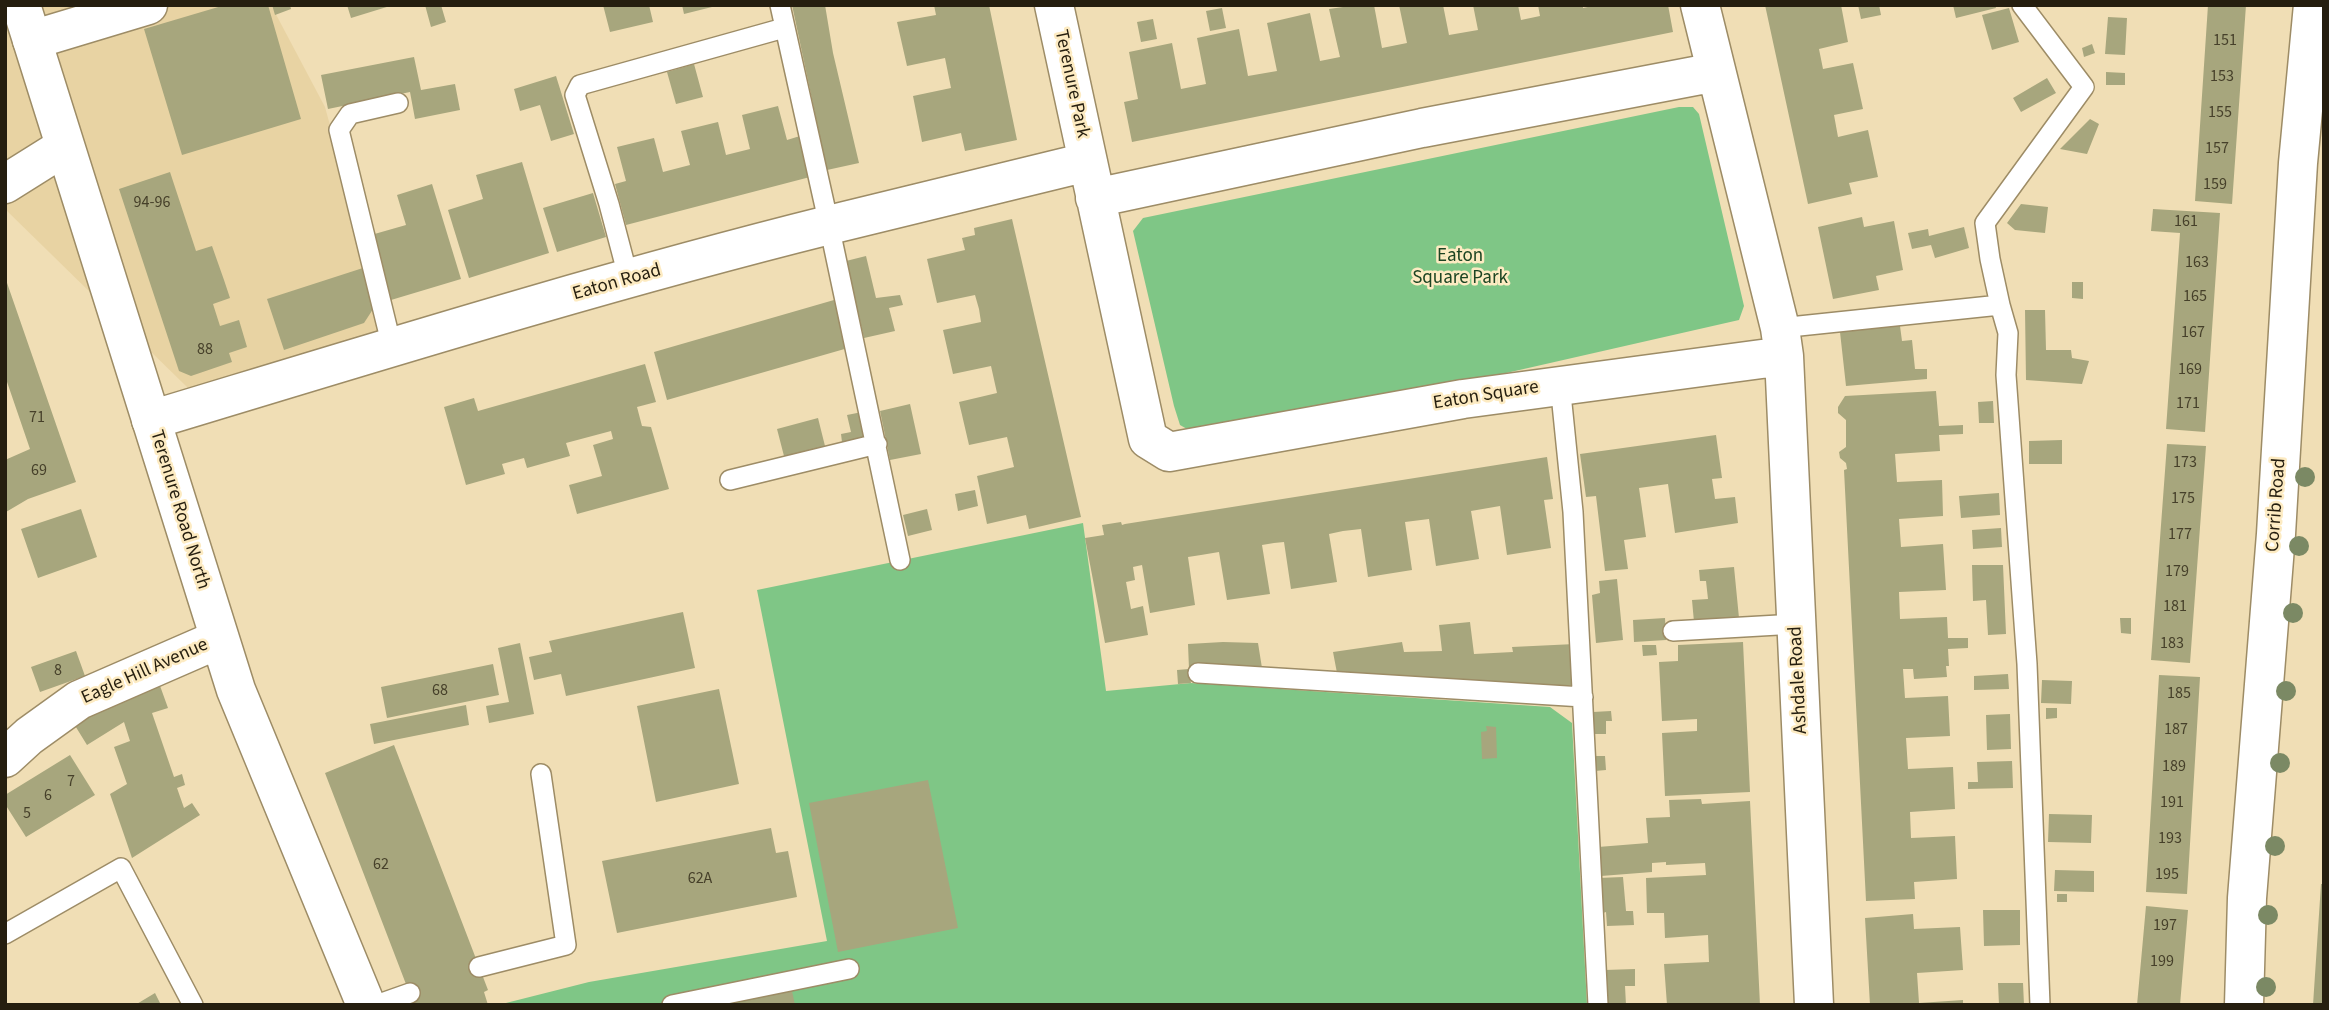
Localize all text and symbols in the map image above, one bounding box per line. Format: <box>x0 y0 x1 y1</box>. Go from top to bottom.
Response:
street label: Terenure Park <box>1048 28 1094 140</box>
house number: 151 <box>2213 31 2237 51</box>
house number: 153 <box>2210 67 2234 87</box>
house number: 155 <box>2208 103 2232 123</box>
house number: 157 <box>2205 139 2229 159</box>
house number: 159 <box>2203 175 2227 195</box>
house number: 94-96 <box>134 193 170 213</box>
house number: 161 <box>2174 212 2198 232</box>
park label: Eaton Square Park <box>1412 246 1508 290</box>
house number: 163 <box>2185 253 2209 273</box>
street label: Eaton Road <box>570 260 664 306</box>
house number: 165 <box>2183 287 2207 307</box>
house number: 167 <box>2181 323 2205 343</box>
house number: 88 <box>197 340 213 360</box>
house number: 169 <box>2178 360 2202 380</box>
street label: Eaton Square <box>1432 376 1540 416</box>
house number: 171 <box>2176 394 2200 414</box>
house number: 71 <box>29 408 45 428</box>
street label: Terenure Road North <box>144 428 214 592</box>
house number: 173 <box>2173 453 2197 473</box>
street label: Corrib Road <box>2262 457 2292 553</box>
house number: 69 <box>31 461 47 481</box>
house number: 175 <box>2171 489 2195 509</box>
house number: 177 <box>2168 525 2192 545</box>
house number: 179 <box>2165 562 2189 582</box>
house number: 181 <box>2163 597 2187 617</box>
street label: Ashdale Road <box>1785 625 1813 735</box>
street label: Eagle Hill Avenue <box>78 634 212 710</box>
house number: 183 <box>2160 634 2184 654</box>
house number: 8 <box>54 661 62 681</box>
house number: 68 <box>432 681 448 701</box>
house number: 185 <box>2167 684 2191 704</box>
house number: 187 <box>2164 720 2188 740</box>
house number: 189 <box>2162 757 2186 777</box>
house number: 7 <box>67 772 75 792</box>
house number: 6 <box>44 786 52 806</box>
house number: 191 <box>2160 793 2184 813</box>
house number: 5 <box>23 804 31 824</box>
house number: 193 <box>2158 829 2182 849</box>
house number: 62 <box>373 855 389 875</box>
house number: 195 <box>2155 865 2179 885</box>
house number: 62A <box>688 869 712 889</box>
house number: 197 <box>2153 916 2177 936</box>
house number: 199 <box>2150 952 2174 972</box>

